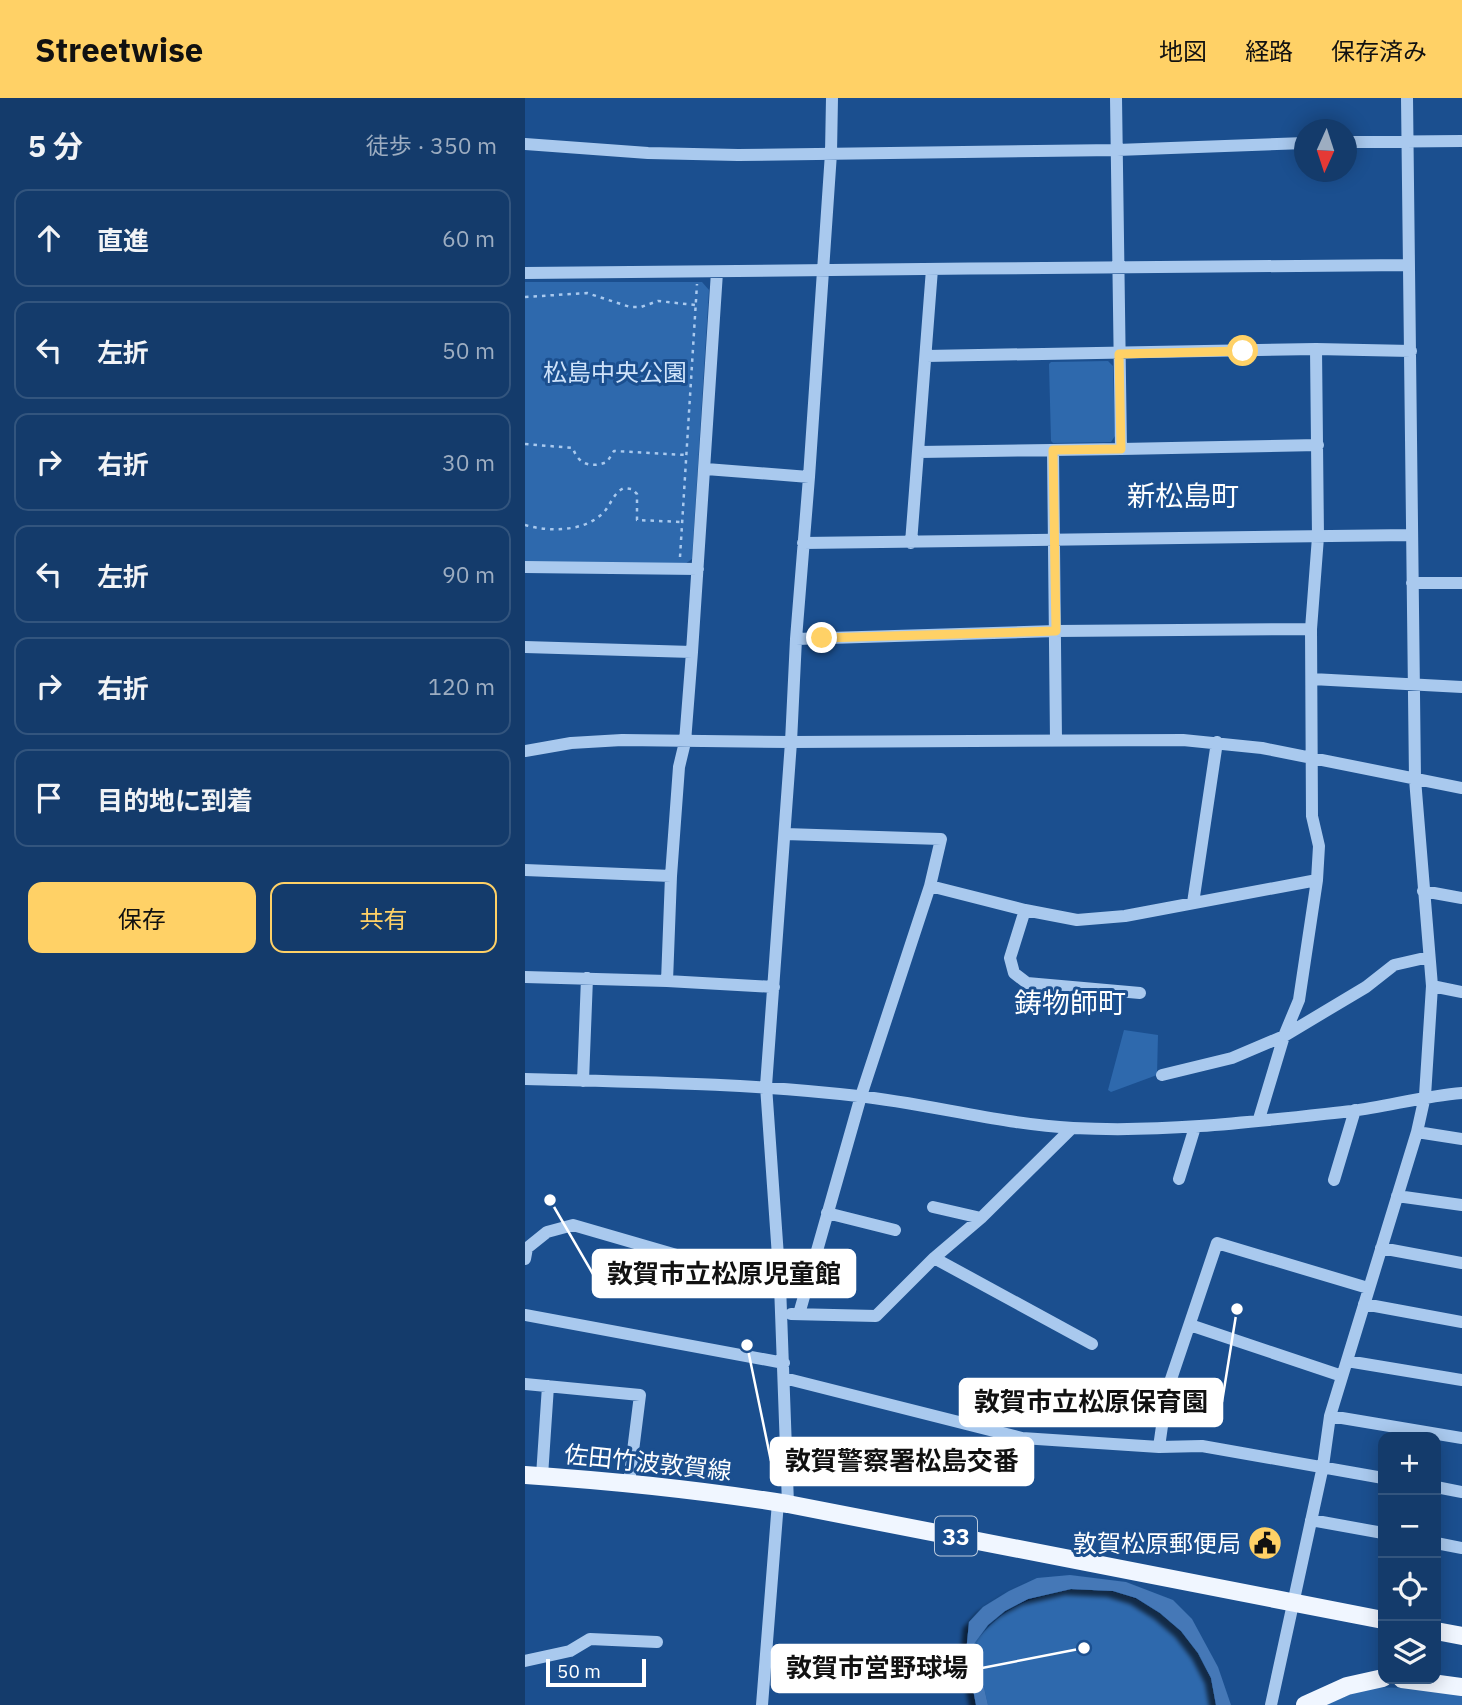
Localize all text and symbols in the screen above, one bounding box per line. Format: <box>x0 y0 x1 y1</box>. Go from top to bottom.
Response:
text: Streetwise <box>35 28 203 71</box>
text: 地図 <box>1159 35 1207 67</box>
text: 経路 <box>1245 35 1293 67</box>
text: 保存済み <box>1331 35 1427 67</box>
north arrow <box>1294 119 1357 182</box>
text: 5 分 <box>28 126 83 165</box>
text: 徒歩 · 350 m <box>366 130 497 160</box>
icon: ahead <box>30 219 68 257</box>
text: 直進 <box>97 223 149 257</box>
text: 60 m <box>442 223 495 253</box>
icon: left <box>30 331 68 369</box>
text: 左折 <box>97 335 149 369</box>
text: 50 m <box>442 335 495 365</box>
route start <box>1227 335 1258 366</box>
park label: 松島中央公園 <box>543 356 687 388</box>
icon: right <box>30 443 68 481</box>
text: 右折 <box>97 447 149 481</box>
text: 30 m <box>442 447 495 477</box>
district label: 新松島町 <box>1127 477 1239 514</box>
icon: left <box>30 555 68 593</box>
text: 左折 <box>97 559 149 593</box>
text: 90 m <box>442 559 495 589</box>
route end <box>806 622 837 653</box>
icon: right <box>30 667 68 705</box>
text: 右折 <box>97 671 149 705</box>
text: 120 m <box>428 671 495 701</box>
icon: arrive <box>30 779 68 817</box>
text: 目的地に到着 <box>97 783 253 817</box>
button: 保存 <box>28 882 256 953</box>
button: 共有 <box>270 882 497 953</box>
district label: 鋳物師町 <box>1014 984 1126 1021</box>
callout: 敦賀市立松原児童館 <box>593 1250 855 1297</box>
text: 敦賀市立松原児童館 <box>607 1256 841 1290</box>
callout: 敦賀市立松原保育園 <box>960 1379 1222 1426</box>
text: 敦賀市立松原保育園 <box>974 1384 1208 1418</box>
map controls <box>1378 1432 1441 1684</box>
button: + <box>1378 1432 1441 1495</box>
street label: 佐田竹波敦賀線 <box>563 1437 733 1487</box>
callout: 敦賀警察署松島交番 <box>771 1438 1033 1485</box>
text: 敦賀警察署松島交番 <box>785 1443 1019 1477</box>
button: − <box>1378 1495 1441 1558</box>
road number: 33 <box>935 1516 977 1555</box>
public building icon: 敦賀松原郵便局 <box>1246 1524 1284 1562</box>
place label: 敦賀松原郵便局 <box>1073 1527 1241 1559</box>
button: locate <box>1378 1558 1441 1621</box>
button: layers <box>1378 1621 1441 1684</box>
callout: 敦賀市営野球場 <box>772 1645 982 1692</box>
text: 敦賀市営野球場 <box>786 1650 968 1684</box>
scale bar <box>546 1656 646 1688</box>
text: 50 m <box>557 1659 601 1683</box>

